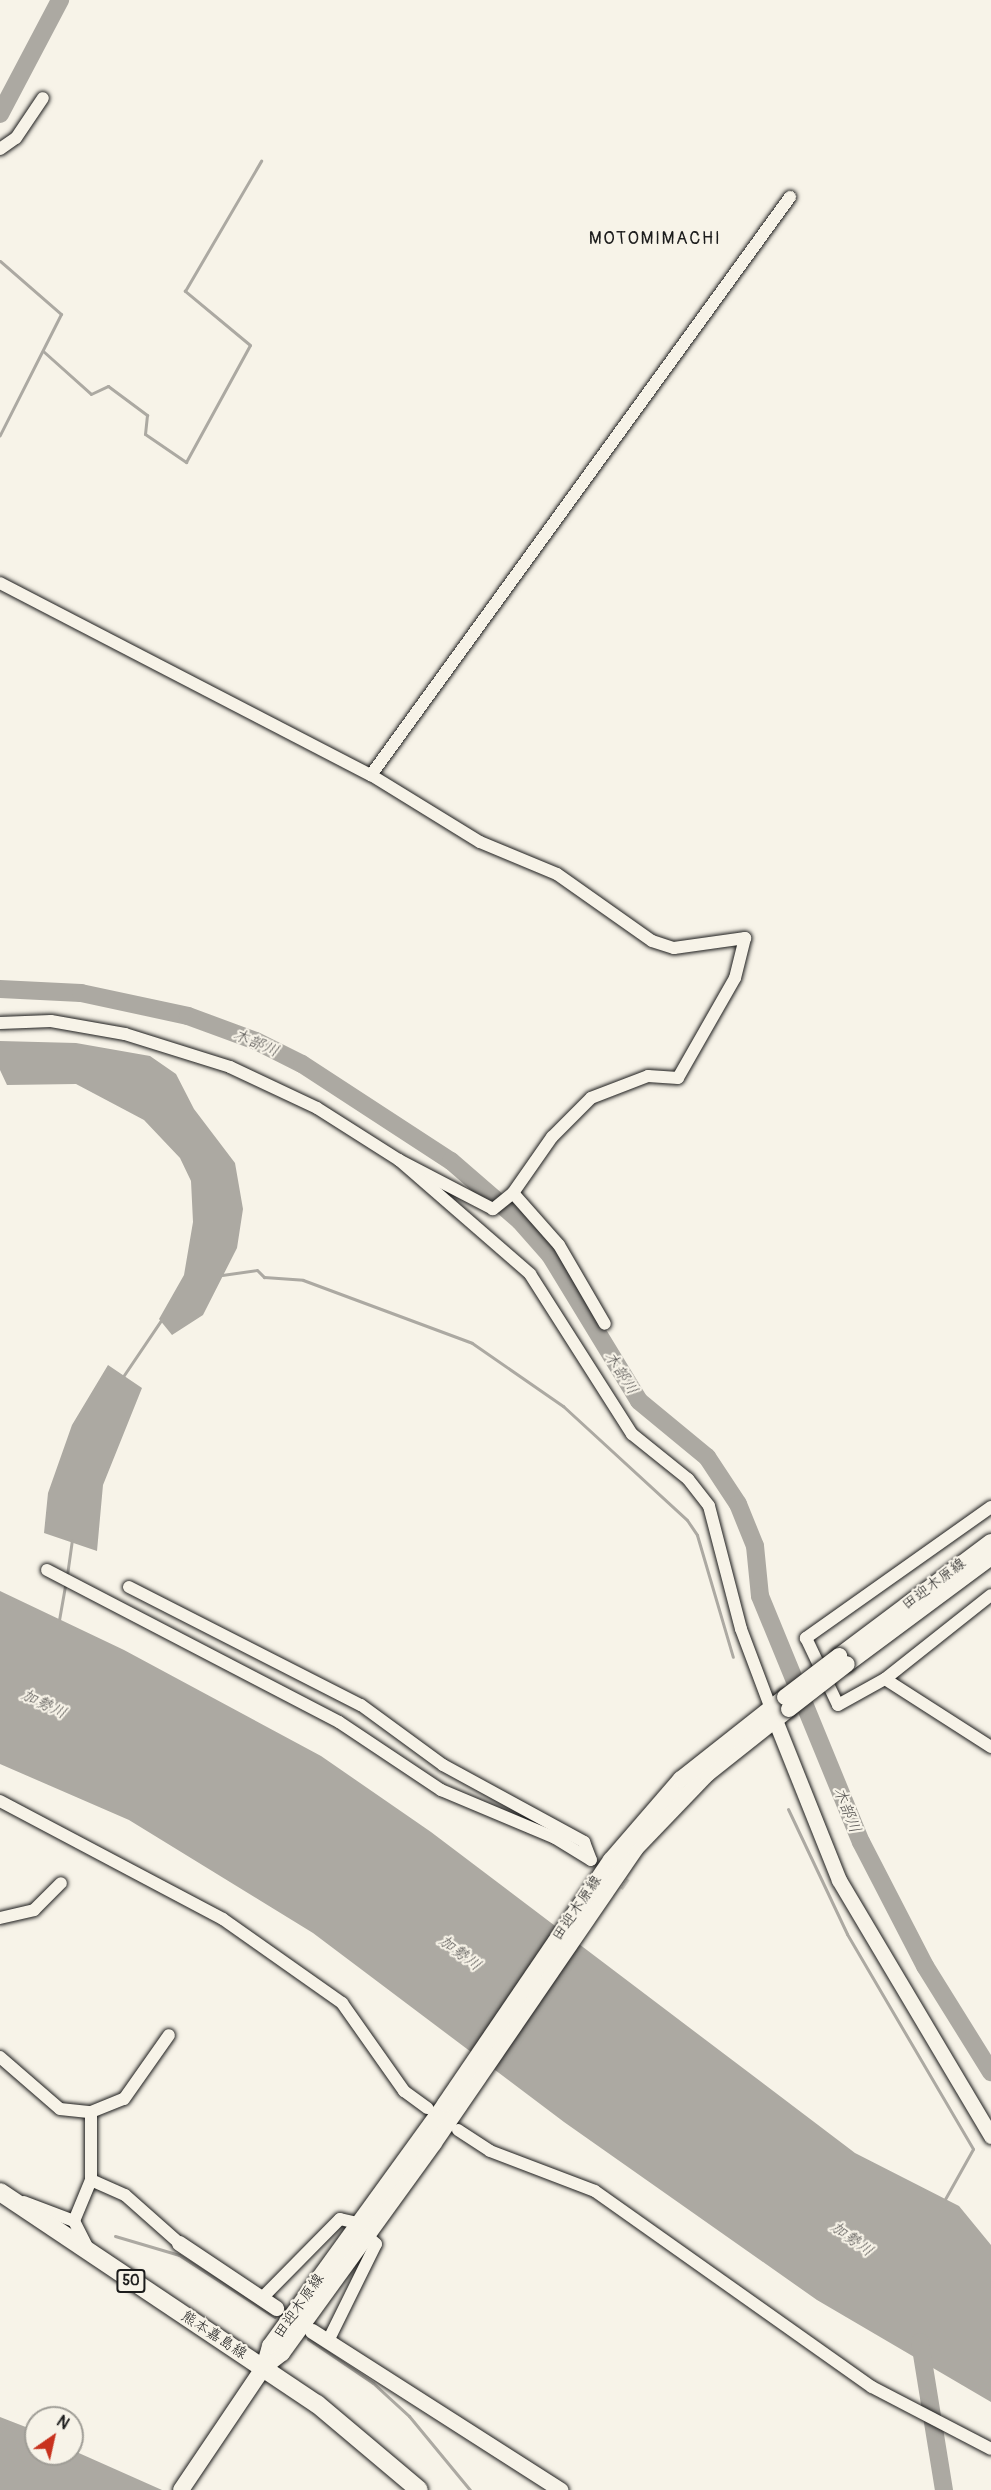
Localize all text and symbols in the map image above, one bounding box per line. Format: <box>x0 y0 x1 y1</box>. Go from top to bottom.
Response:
district label: MOTOMIMACHI <box>589 228 721 250</box>
water label: 木部川 <box>230 1025 282 1061</box>
water label: 木部川 <box>600 1348 642 1398</box>
street label: 田迎木原線 <box>899 1554 969 1614</box>
water label: 加勢川 <box>18 1685 70 1723</box>
water label: 木部川 <box>829 1784 865 1836</box>
street label: 田迎木原線 <box>549 1872 605 1944</box>
water label: 加勢川 <box>435 1931 485 1975</box>
water label: 加勢川 <box>827 2217 877 2261</box>
road number: 50 <box>116 2270 146 2292</box>
street label: 田迎木原線 <box>270 2270 328 2342</box>
street label: 熊本嘉島線 <box>178 2307 250 2363</box>
north arrow <box>24 2406 84 2466</box>
text: N <box>53 2411 73 2434</box>

